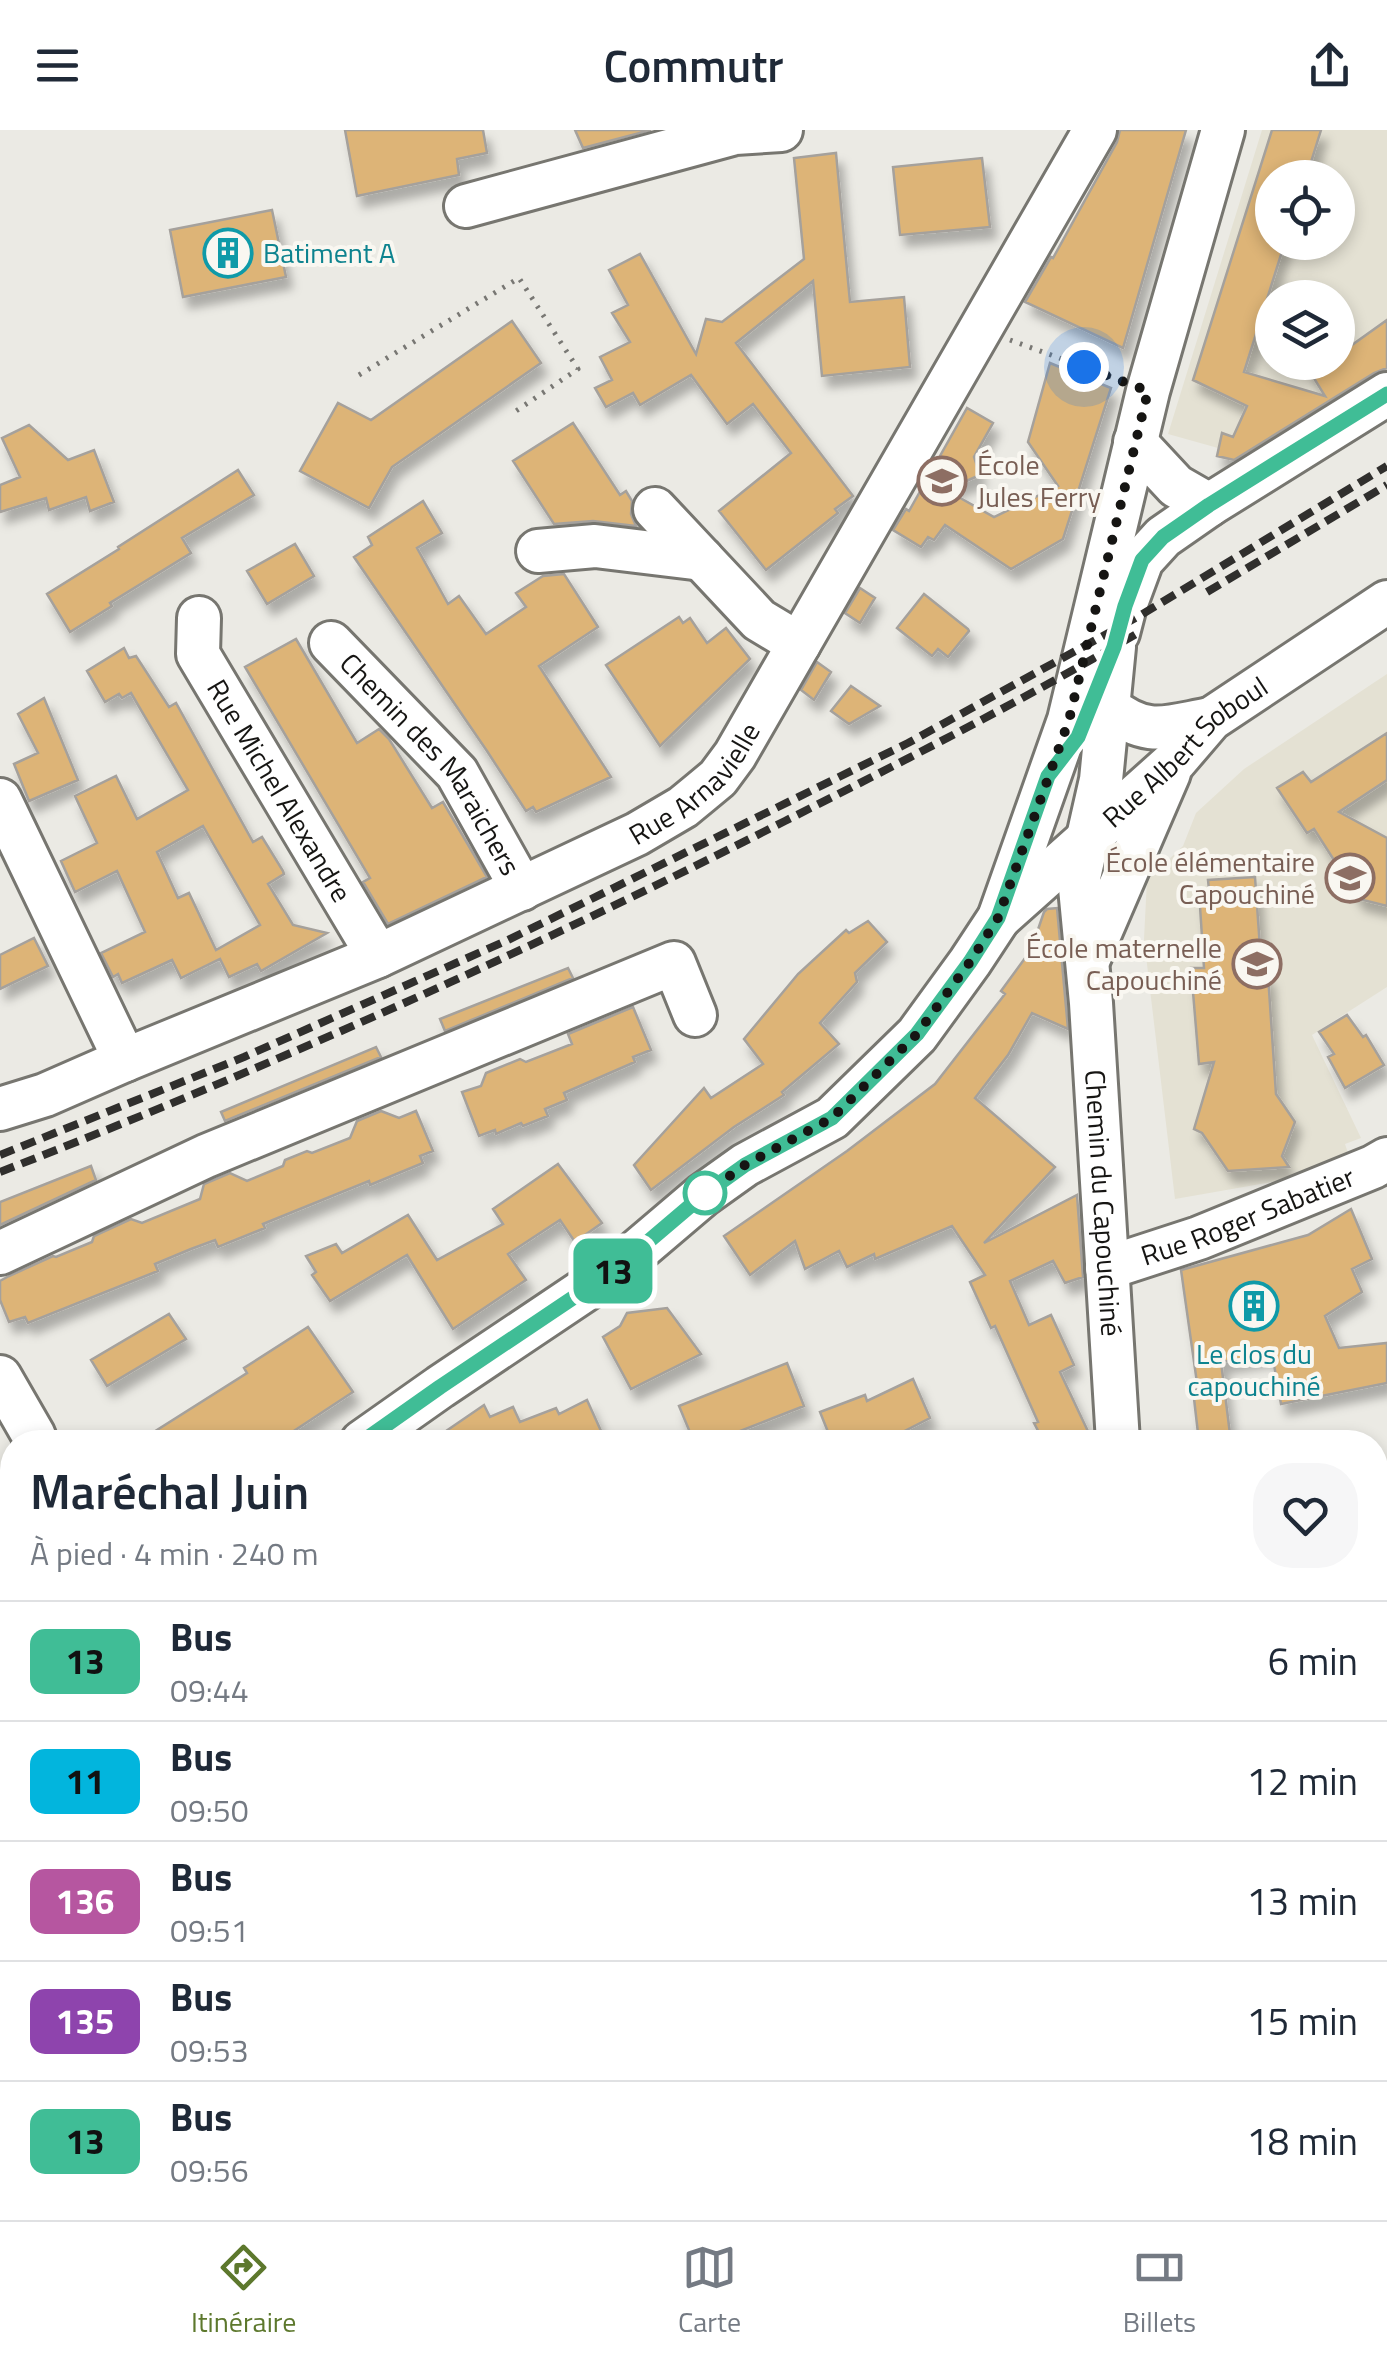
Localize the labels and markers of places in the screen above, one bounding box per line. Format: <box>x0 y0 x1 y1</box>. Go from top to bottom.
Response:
building icon: Batiment A <box>202 227 254 279</box>
place label: Batiment A <box>263 231 396 274</box>
place label: École Jules Ferry <box>977 443 1101 518</box>
school or university icon: École Jules Ferry <box>916 455 968 507</box>
place label: École élémentaire Capouchiné <box>1105 840 1315 915</box>
school or university icon: École élémentaire Capouchiné <box>1324 852 1376 904</box>
place label: École maternelle Capouchiné <box>1026 926 1222 1001</box>
school or university icon: École maternelle Capouchiné <box>1231 938 1283 990</box>
unlabelled marker <box>684 1172 726 1214</box>
building icon: Le clos du capouchiné <box>1228 1280 1280 1332</box>
place label: Le clos du capouchiné <box>1187 1332 1321 1407</box>

